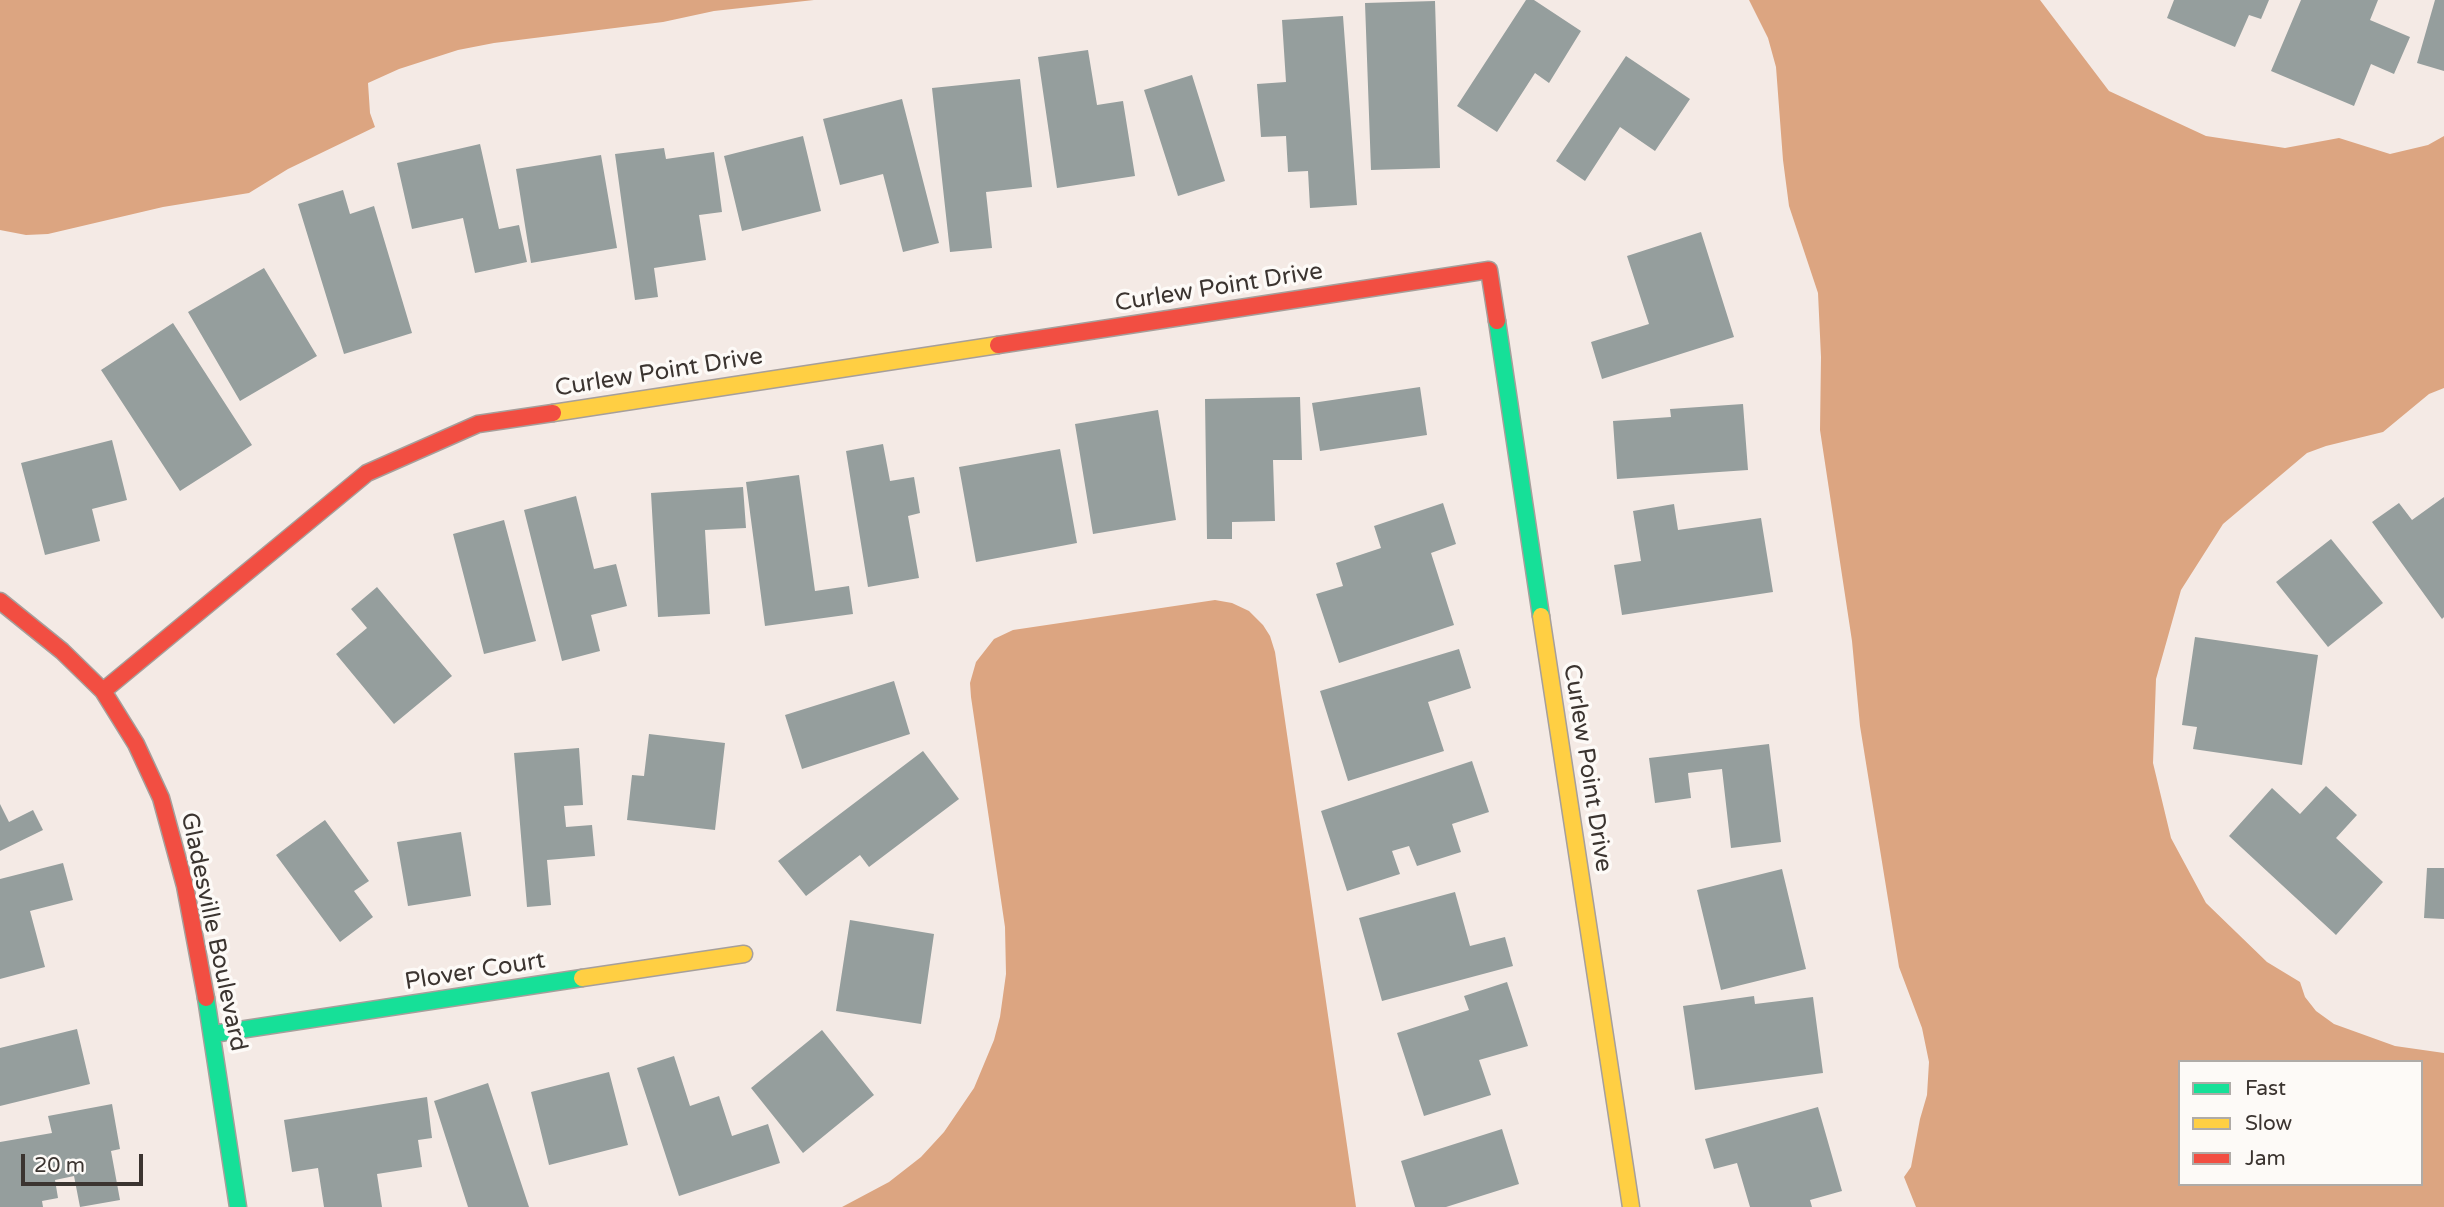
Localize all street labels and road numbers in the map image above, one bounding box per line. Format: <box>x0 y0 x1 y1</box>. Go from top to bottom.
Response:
street label: Curlew Point Drive <box>1113 257 1325 319</box>
street label: Curlew Point Drive <box>553 342 765 404</box>
street label: Curlew Point Drive <box>1556 662 1618 874</box>
street label: Gladesville Boulevard <box>174 810 252 1054</box>
street label: Plover Court <box>403 947 547 997</box>

